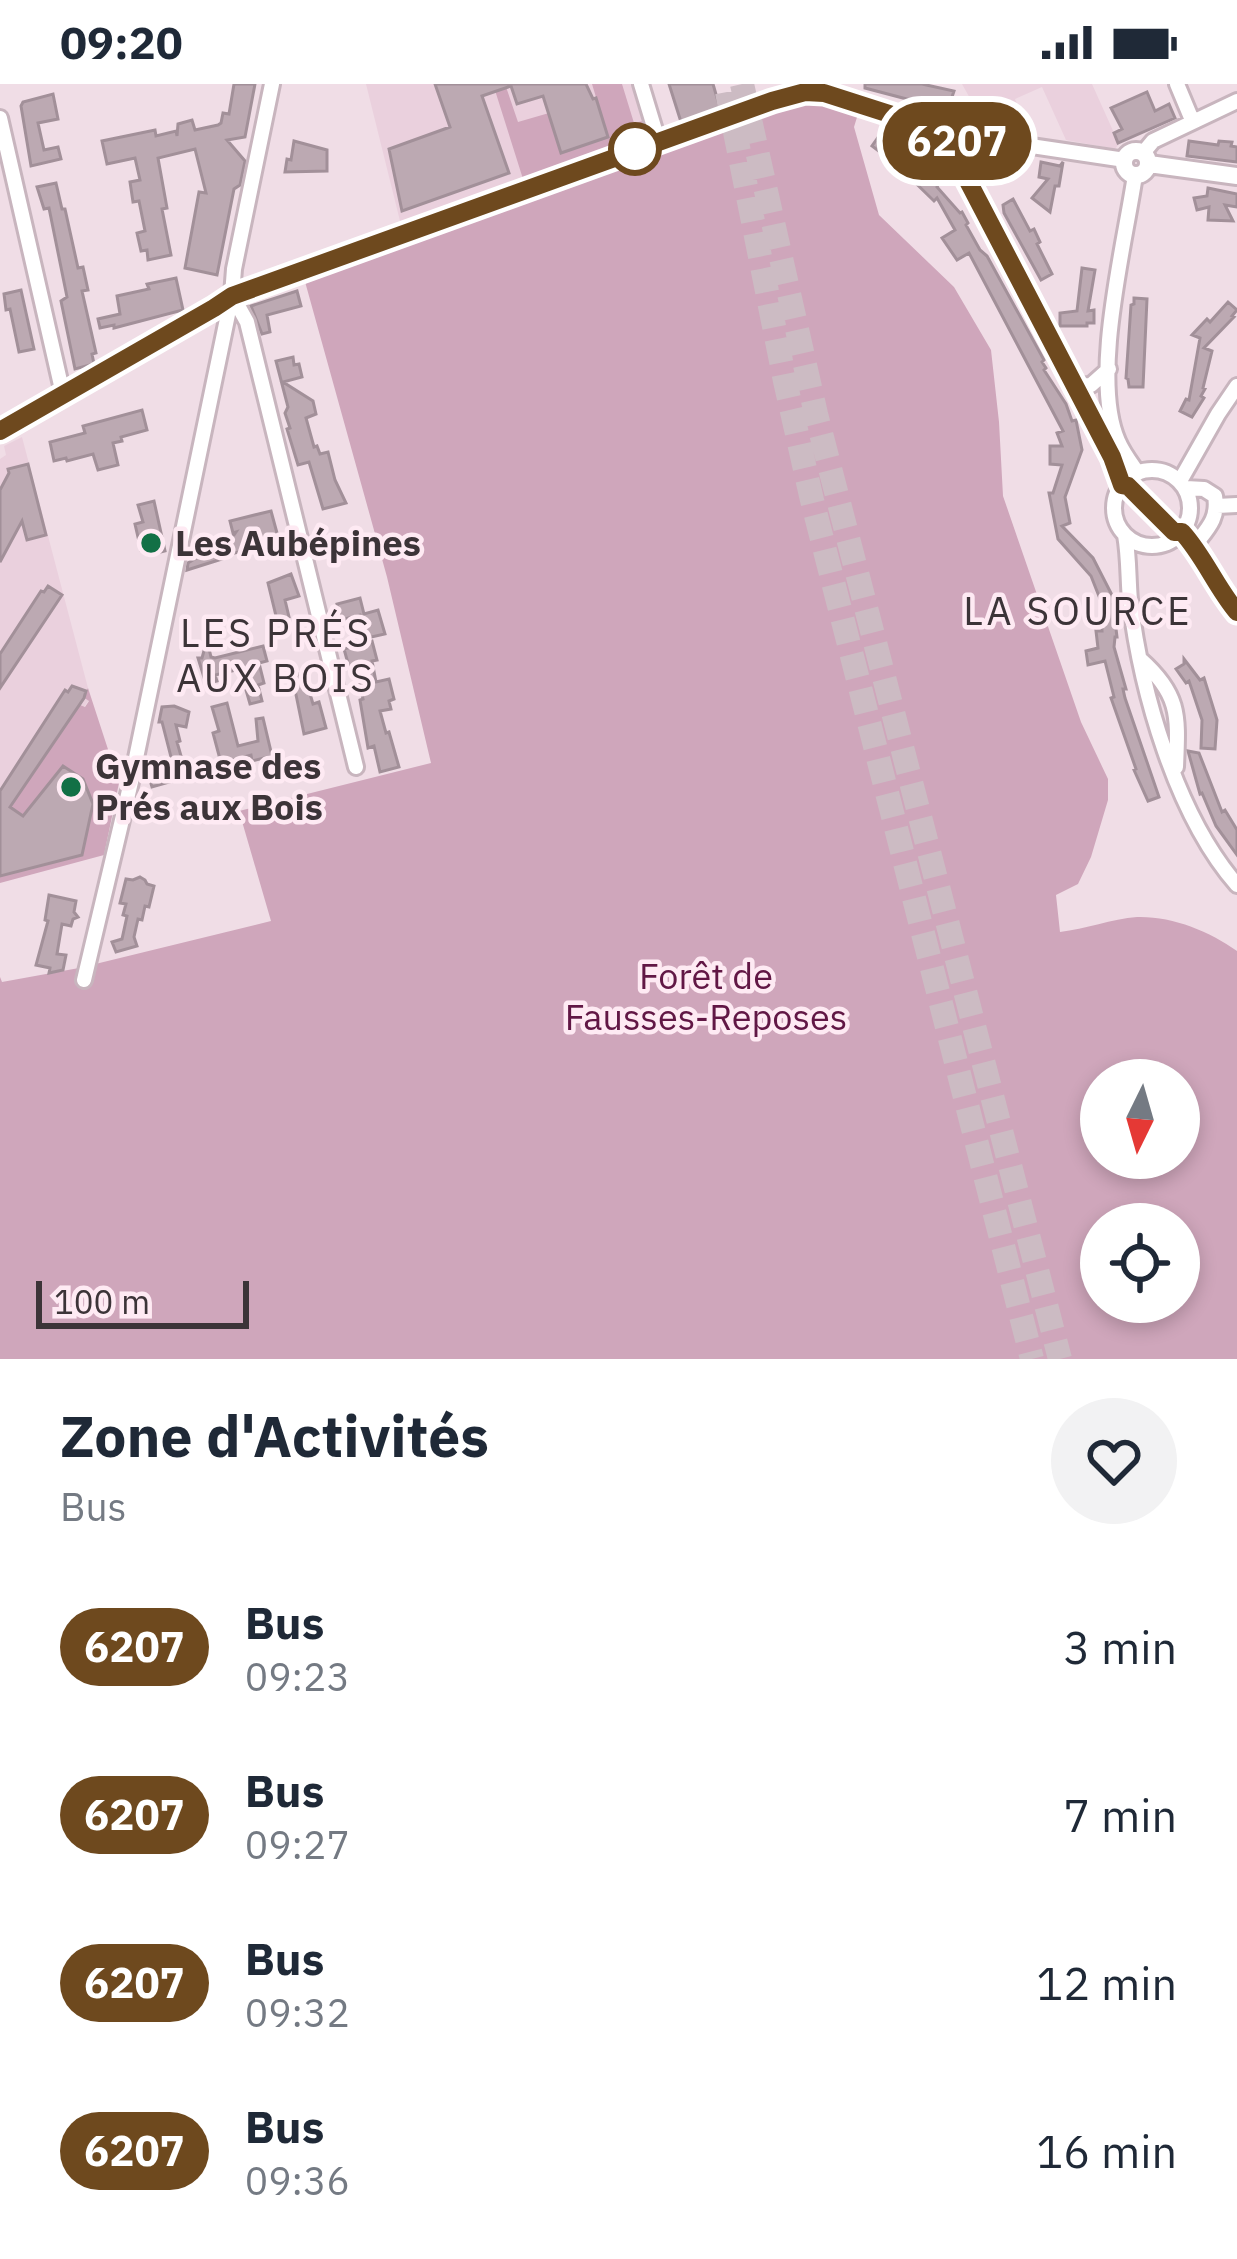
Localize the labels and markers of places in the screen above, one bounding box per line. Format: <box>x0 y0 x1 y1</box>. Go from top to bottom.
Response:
unlabelled marker <box>610 124 660 174</box>
place label: Les Aubépines <box>175 519 421 566</box>
marker: Les Aubépines <box>138 530 164 556</box>
place label: Gymnase des Prés aux Bois <box>95 742 323 830</box>
marker: Gymnase des Prés aux Bois <box>58 774 84 800</box>

